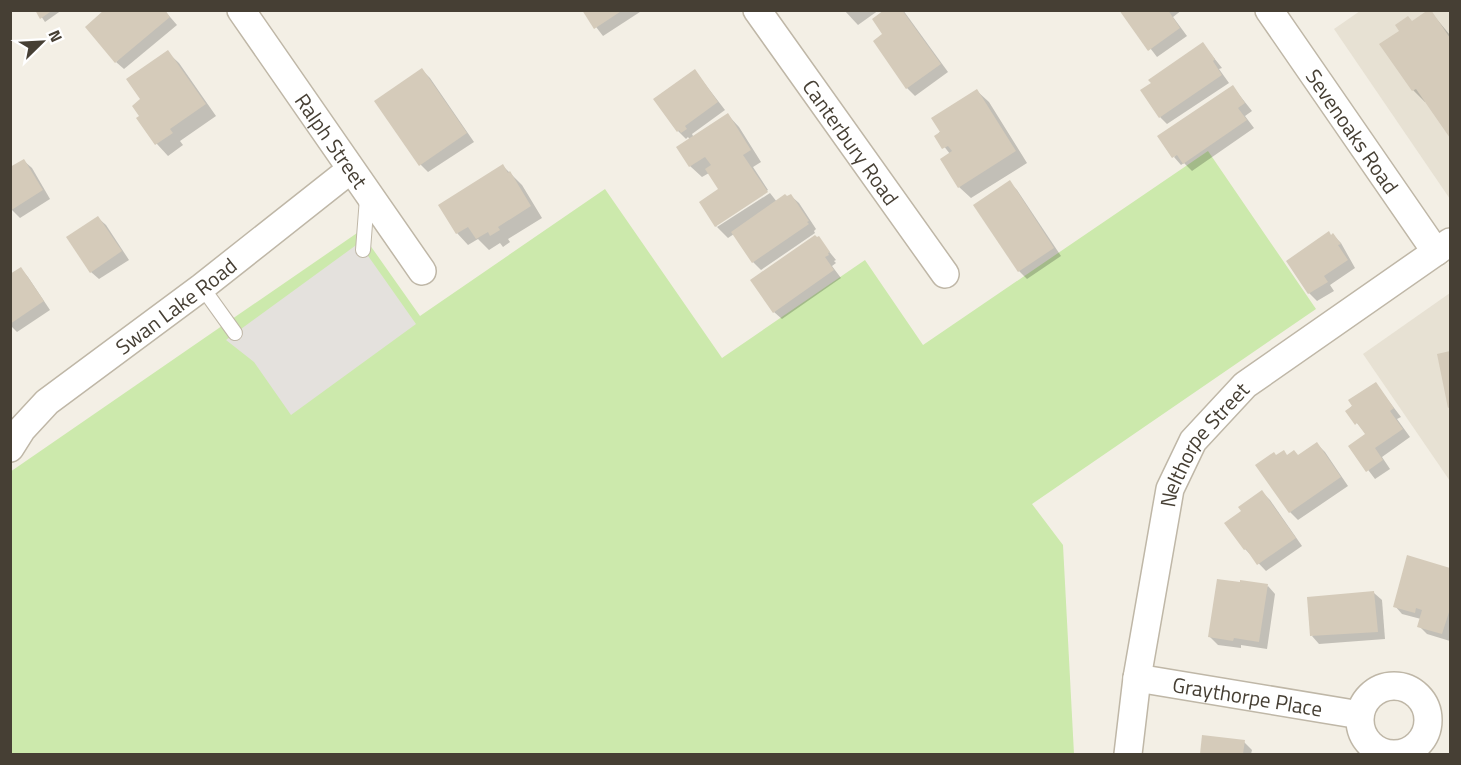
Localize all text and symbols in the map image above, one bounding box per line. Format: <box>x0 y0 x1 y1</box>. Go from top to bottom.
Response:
north arrow <box>12 12 72 72</box>
text: N <box>42 26 69 46</box>
street label: Sevenoaks Road <box>1298 62 1407 200</box>
street label: Canterbury Road <box>795 72 907 212</box>
street label: Ralph Street <box>287 87 376 195</box>
street label: Swan Lake Road <box>108 250 243 362</box>
street label: Nelthorpe Street <box>1151 374 1257 509</box>
street label: Graythorpe Place <box>1170 668 1325 725</box>

